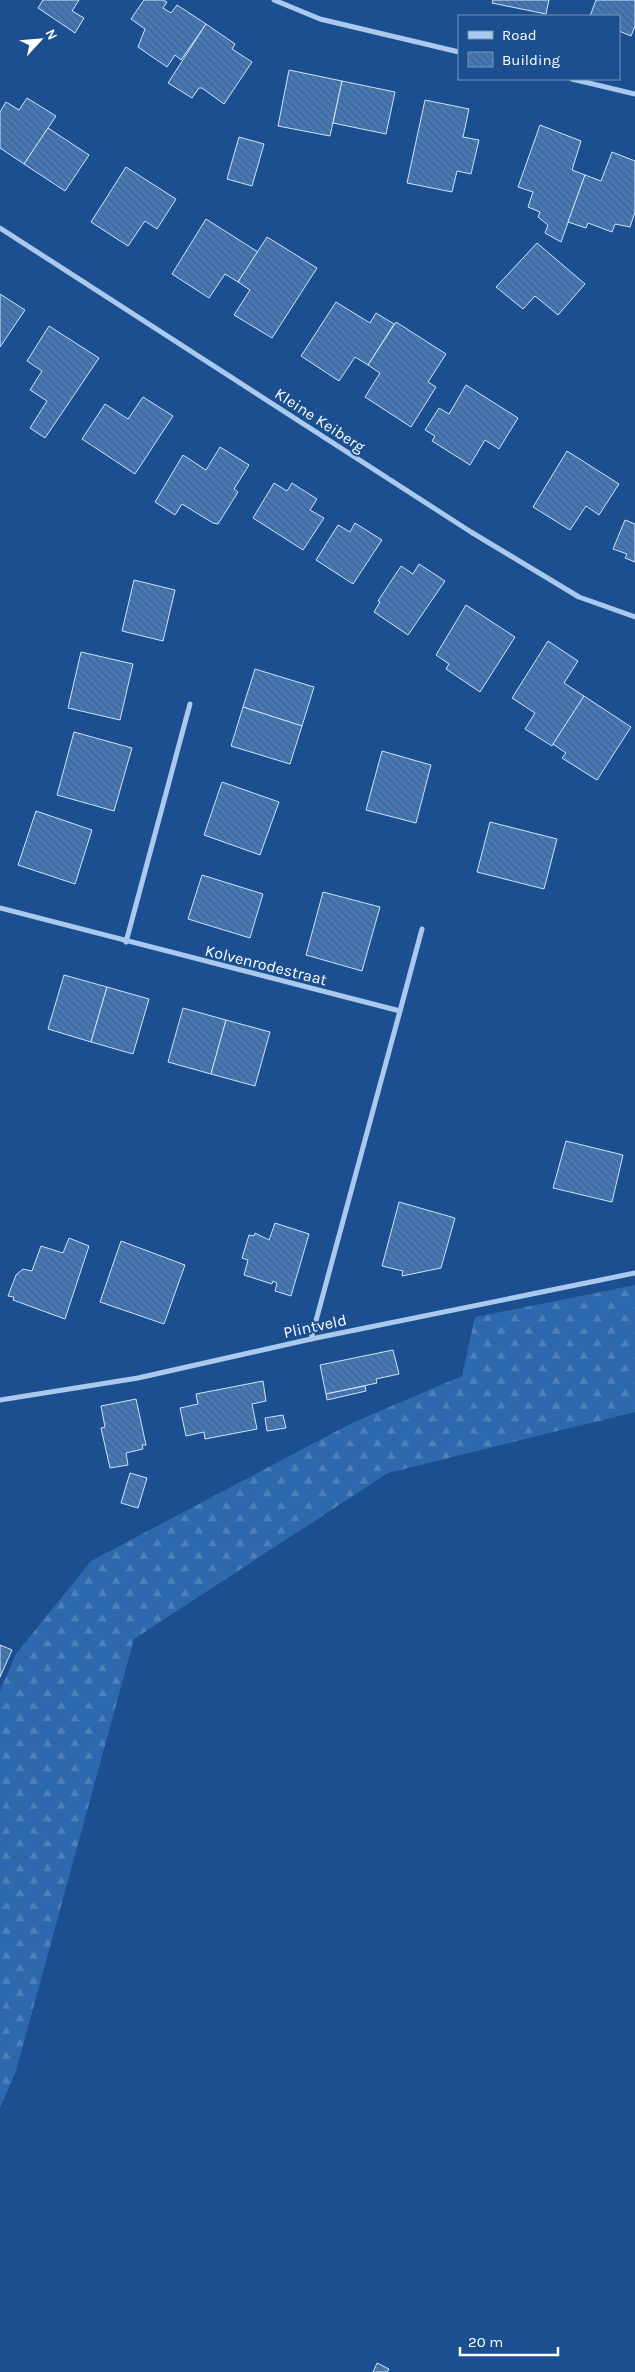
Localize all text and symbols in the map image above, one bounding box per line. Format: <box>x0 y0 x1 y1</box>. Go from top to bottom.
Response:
north arrow <box>15 15 65 65</box>
legend <box>458 15 620 80</box>
text: N <box>41 26 61 43</box>
text: Road <box>502 26 537 44</box>
text: Building <box>502 51 560 69</box>
street label: Kleine Keiberg <box>271 384 369 456</box>
street label: Kolvenrodestraat <box>203 941 329 989</box>
street label: Plintveld <box>282 1310 348 1342</box>
scale bar <box>460 2324 558 2356</box>
text: 20 m <box>468 2333 503 2351</box>

